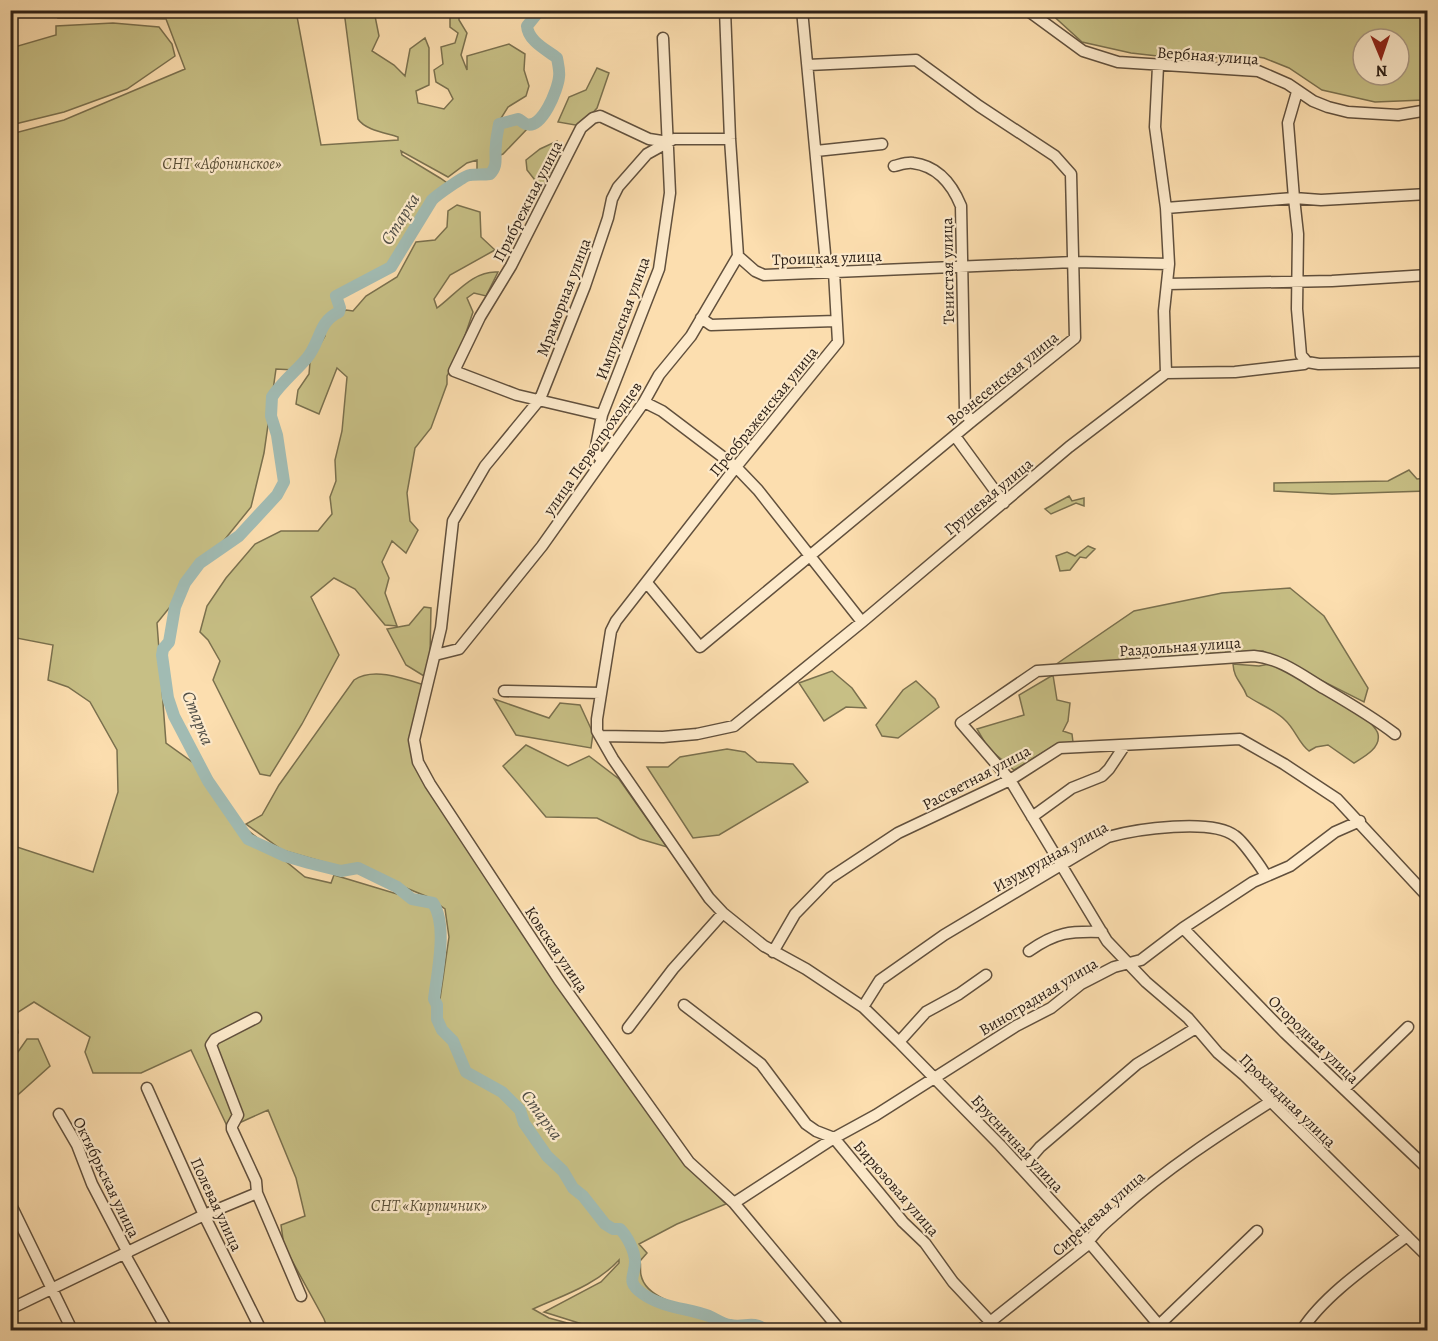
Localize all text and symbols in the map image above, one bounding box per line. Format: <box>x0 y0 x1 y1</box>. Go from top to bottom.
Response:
north arrow <box>1351 27 1411 87</box>
street label: Вербная улица <box>1156 41 1260 71</box>
text: N <box>1375 60 1388 82</box>
street label: Прибрежная улица <box>488 136 568 266</box>
park label: СНТ «Афонинское» <box>162 153 282 175</box>
water label: Старка <box>375 189 425 249</box>
street label: Тенистая улица <box>936 217 960 325</box>
street label: Мраморная улица <box>531 234 597 360</box>
street label: Троицкая улица <box>772 245 883 271</box>
street label: Импульсная улица <box>591 253 656 383</box>
street label: Вознесенская улица <box>942 326 1064 431</box>
street label: Преображенская улица <box>704 341 824 481</box>
street label: улица Первопроходцев <box>538 377 647 521</box>
street label: Грушевая улица <box>940 453 1038 540</box>
street label: Раздольная улица <box>1118 632 1242 662</box>
water label: Старка <box>176 687 220 749</box>
street label: Рассветная улица <box>918 740 1035 816</box>
street label: Изумрудная улица <box>989 816 1113 898</box>
street label: Ковская улица <box>519 902 593 997</box>
street label: Виноградная улица <box>975 952 1103 1041</box>
street label: Огородная улица <box>1263 991 1364 1089</box>
street label: Прохладная улица <box>1234 1049 1341 1153</box>
water label: Старка <box>516 1085 568 1145</box>
street label: Брусничная улица <box>966 1090 1069 1198</box>
street label: Октябрьская улица <box>67 1113 145 1242</box>
street label: Бирюзовая улица <box>848 1136 945 1242</box>
street label: Полевая улица <box>185 1154 248 1255</box>
street label: Сиреневая улица <box>1047 1166 1150 1261</box>
park label: СНТ «Кирпичник» <box>371 1195 488 1217</box>

